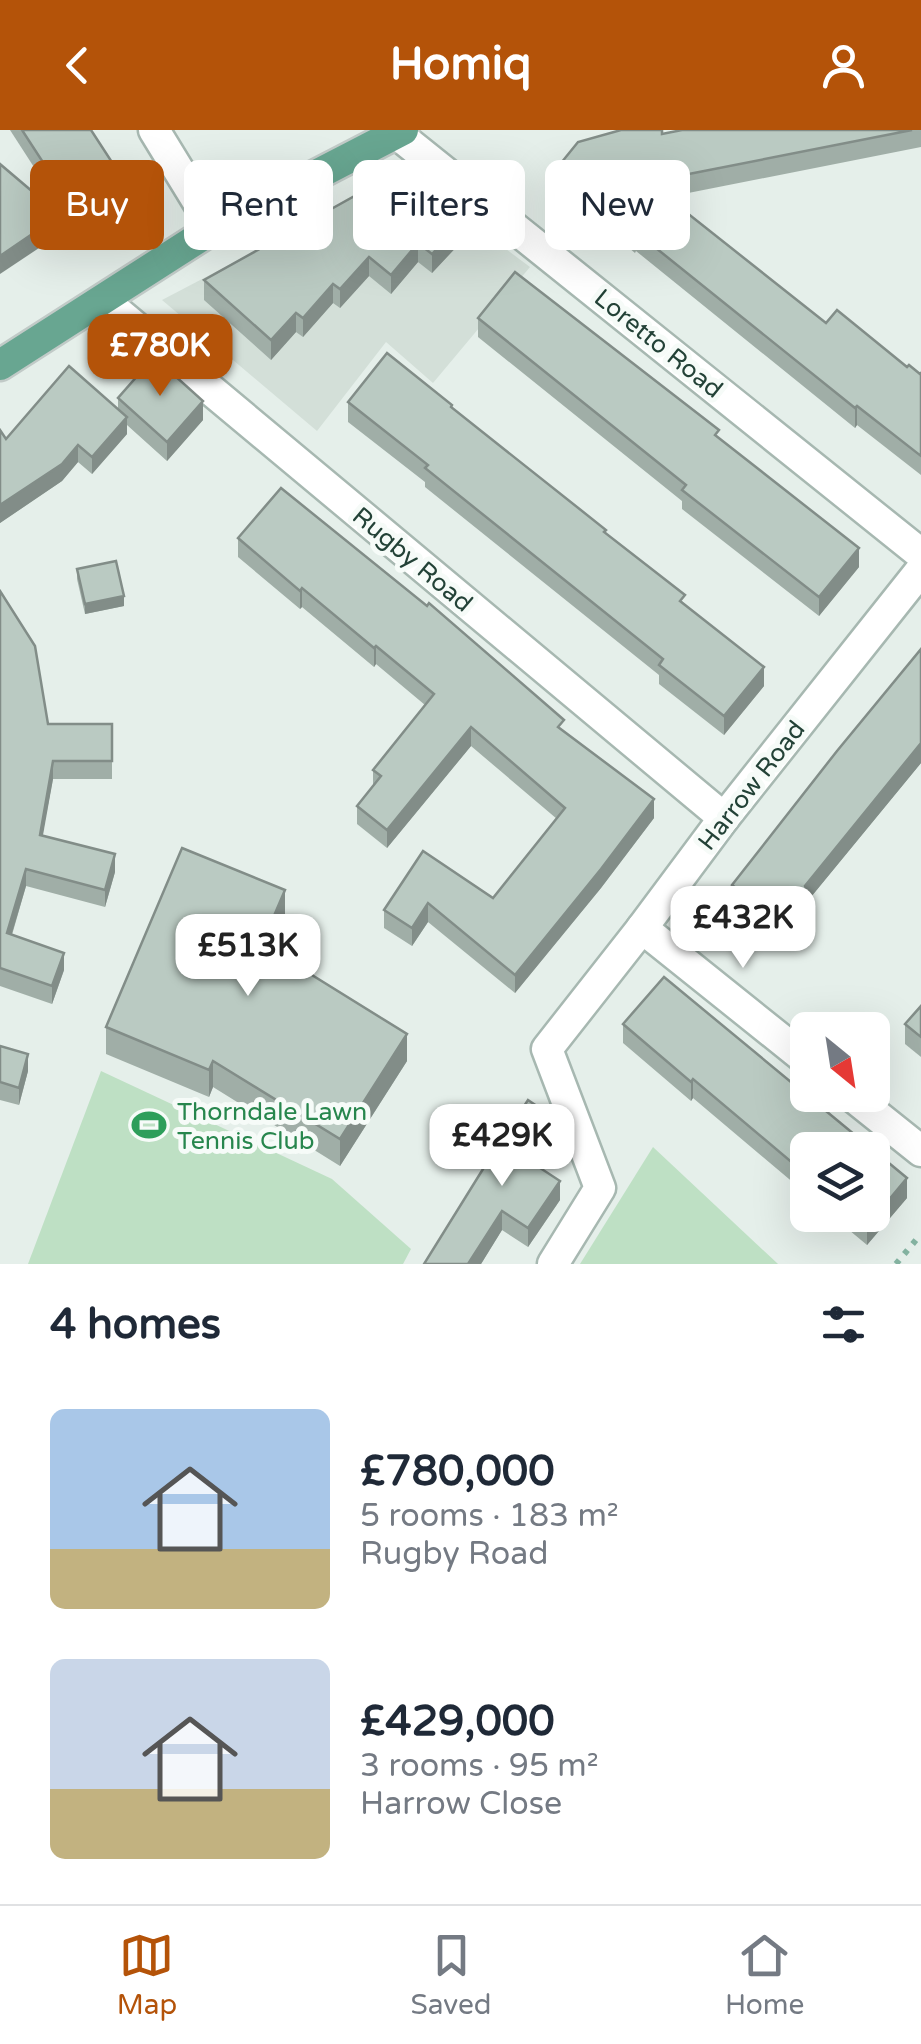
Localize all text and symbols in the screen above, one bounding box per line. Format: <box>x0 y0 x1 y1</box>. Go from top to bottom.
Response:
icon: back <box>50 38 105 93</box>
text: Homiq <box>390 38 531 92</box>
icon: person <box>816 38 871 93</box>
chip: Buy <box>30 160 164 250</box>
chip: Rent <box>184 160 333 250</box>
chip: Filters <box>353 160 525 250</box>
chip: New <box>545 160 690 250</box>
street label: Loretto Road <box>588 283 729 405</box>
pin: £780K <box>90 314 230 399</box>
text: £780K <box>109 327 211 365</box>
street label: Rugby Road <box>346 501 478 619</box>
street label: Harrow Road <box>692 715 812 856</box>
pin: £432K <box>673 886 813 971</box>
text: £432K <box>692 899 794 937</box>
pin: £513K <box>178 914 318 999</box>
text: £513K <box>197 927 299 965</box>
north arrow <box>790 1012 890 1112</box>
map controls <box>790 1012 890 1232</box>
place label: Thorndale Lawn Tennis Club <box>177 1097 367 1156</box>
pin: £429K <box>432 1104 572 1189</box>
sports icon: Thorndale Lawn Tennis Club <box>130 1106 168 1144</box>
text: £429K <box>451 1117 553 1155</box>
button: layers <box>790 1132 890 1232</box>
icon: filters <box>816 1297 871 1352</box>
text: 4 homes <box>50 1299 221 1350</box>
text: £780,000 <box>360 1446 555 1497</box>
icon: home <box>130 1449 250 1569</box>
text: 5 rooms · 183 m² <box>360 1497 619 1535</box>
text: Rugby Road <box>360 1535 548 1573</box>
text: £429,000 <box>360 1696 555 1747</box>
icon: home <box>130 1699 250 1819</box>
text: 3 rooms · 95 m² <box>360 1747 599 1785</box>
text: Harrow Close <box>360 1785 562 1823</box>
tab: Map <box>117 1928 177 2022</box>
tab: Saved <box>411 1928 492 2022</box>
tab: Home <box>725 1928 804 2022</box>

